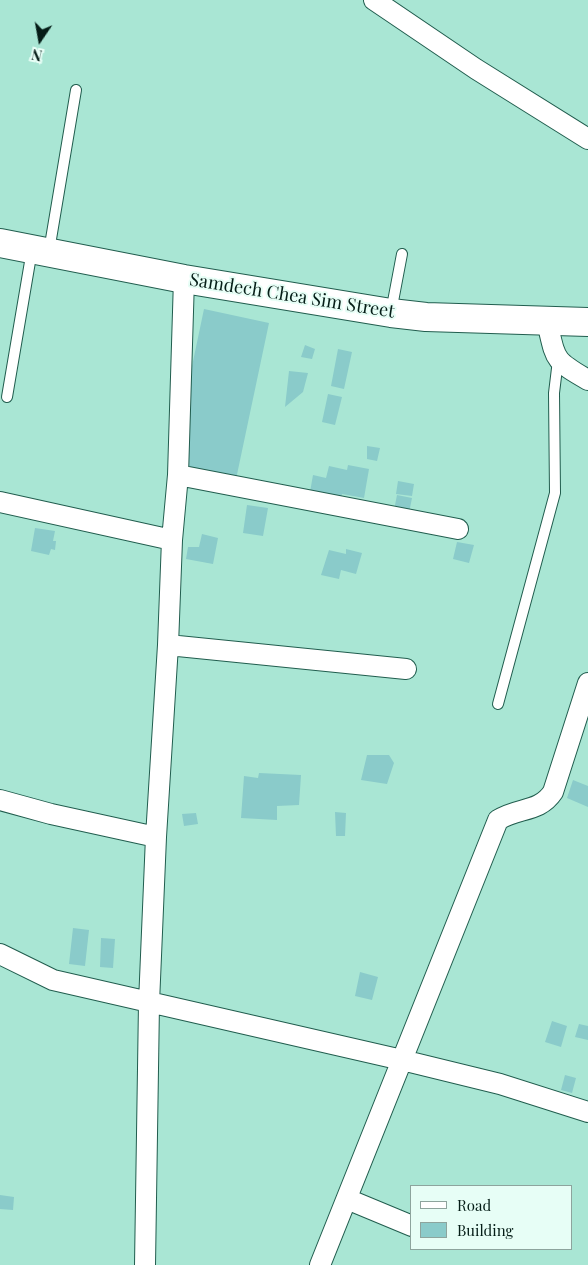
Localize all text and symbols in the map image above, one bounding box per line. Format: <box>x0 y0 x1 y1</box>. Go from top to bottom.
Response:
north arrow <box>15 15 65 65</box>
text: N <box>30 45 44 66</box>
street label: Samdech Chea Sim Street <box>188 269 396 323</box>
legend <box>410 1185 573 1250</box>
text: Road <box>457 1195 491 1215</box>
text: Building <box>457 1220 513 1240</box>

